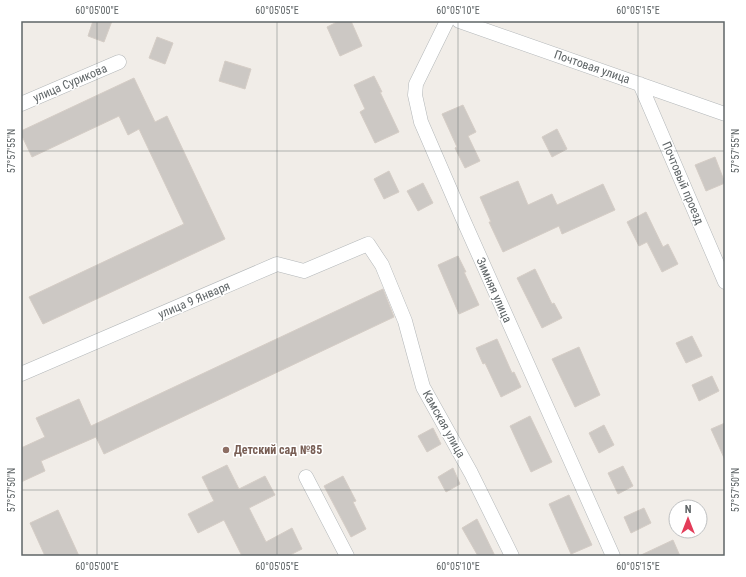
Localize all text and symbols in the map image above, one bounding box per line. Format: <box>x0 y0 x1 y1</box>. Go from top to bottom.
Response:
text: 60°05'00"E <box>75 5 119 16</box>
text: 60°05'05"E <box>255 5 299 16</box>
text: 60°05'10"E <box>436 5 480 16</box>
text: 60°05'15"E <box>616 5 660 16</box>
street label: Почтовая улица <box>552 47 632 87</box>
street label: улица Сурикова <box>31 61 109 105</box>
text: 57°57'55"N <box>6 129 17 173</box>
text: 57°57'55"N <box>730 129 741 173</box>
street label: Почтовый проезд <box>659 139 707 227</box>
street label: Зимняя улица <box>473 255 515 325</box>
street label: улица 9 Января <box>156 279 232 321</box>
street label: Камская улица <box>420 388 468 460</box>
place label: Детский сад №85 <box>234 443 322 457</box>
marker: Детский сад №85 <box>221 445 231 455</box>
text: 57°57'50"N <box>6 468 17 512</box>
text: 57°57'50"N <box>730 468 741 512</box>
north arrow <box>668 499 708 539</box>
text: N <box>685 503 692 516</box>
text: 60°05'00"E <box>75 561 119 572</box>
text: 60°05'05"E <box>255 561 299 572</box>
text: 60°05'10"E <box>436 561 480 572</box>
text: 60°05'15"E <box>616 561 660 572</box>

